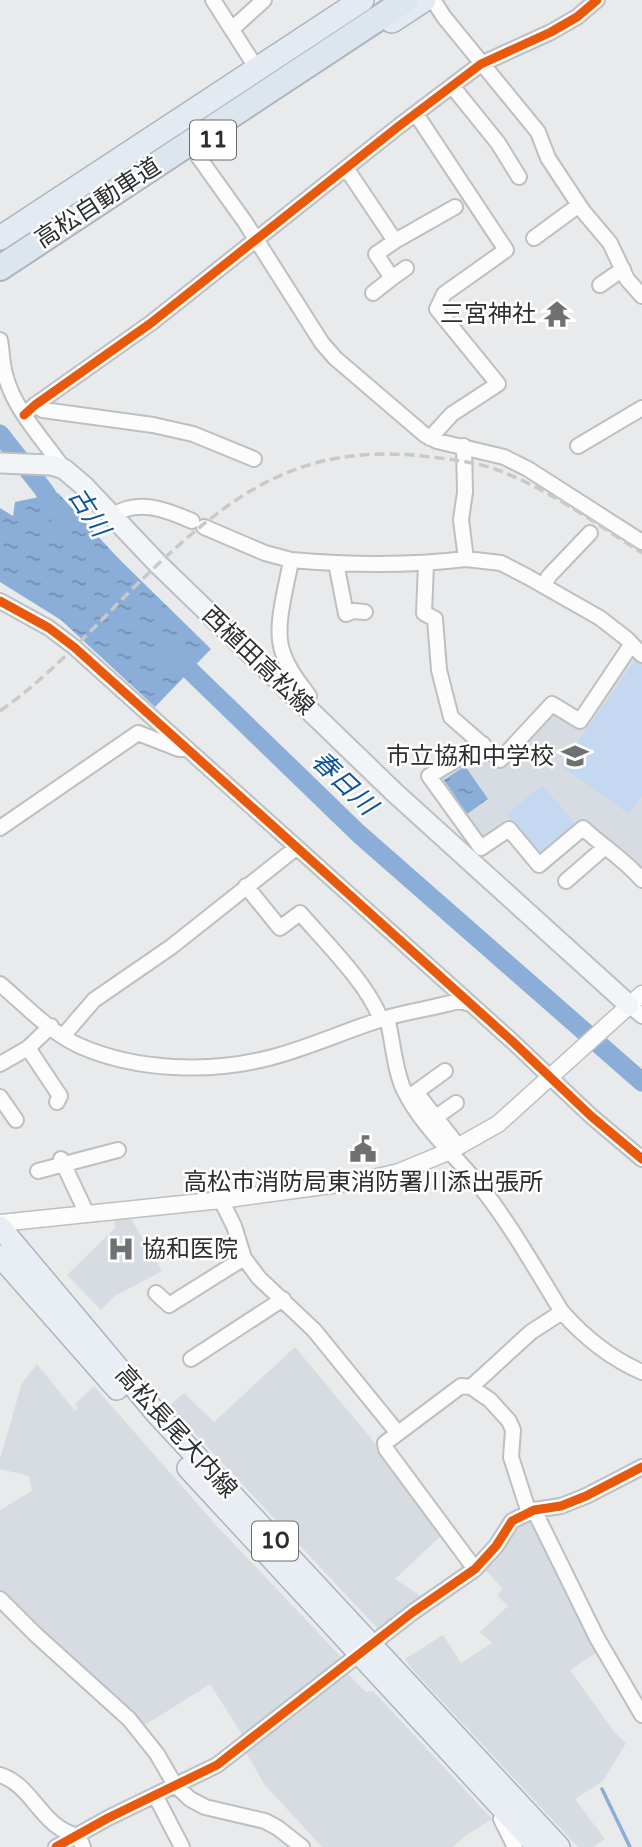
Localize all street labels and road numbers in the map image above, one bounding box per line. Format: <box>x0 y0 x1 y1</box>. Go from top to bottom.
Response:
road number: 11 <box>190 120 236 160</box>
street label: 高松自動車道 <box>30 152 166 254</box>
street label: 西植田高松線 <box>196 601 320 721</box>
street label: 高松長尾大内線 <box>109 1360 243 1504</box>
road number: 10 <box>252 1522 298 1560</box>

